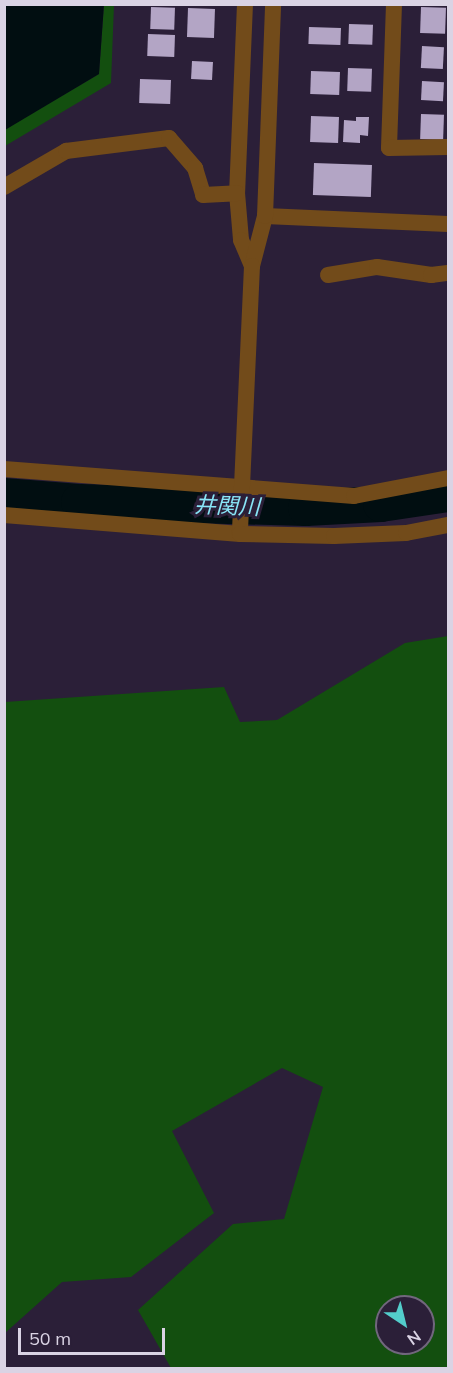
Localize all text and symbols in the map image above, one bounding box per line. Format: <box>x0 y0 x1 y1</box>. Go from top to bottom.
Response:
water label: 井関川 <box>194 492 260 520</box>
north arrow <box>375 1295 435 1355</box>
scale bar <box>21 1316 168 1354</box>
text: N <box>403 1326 425 1350</box>
text: 50 m <box>29 1327 71 1350</box>

